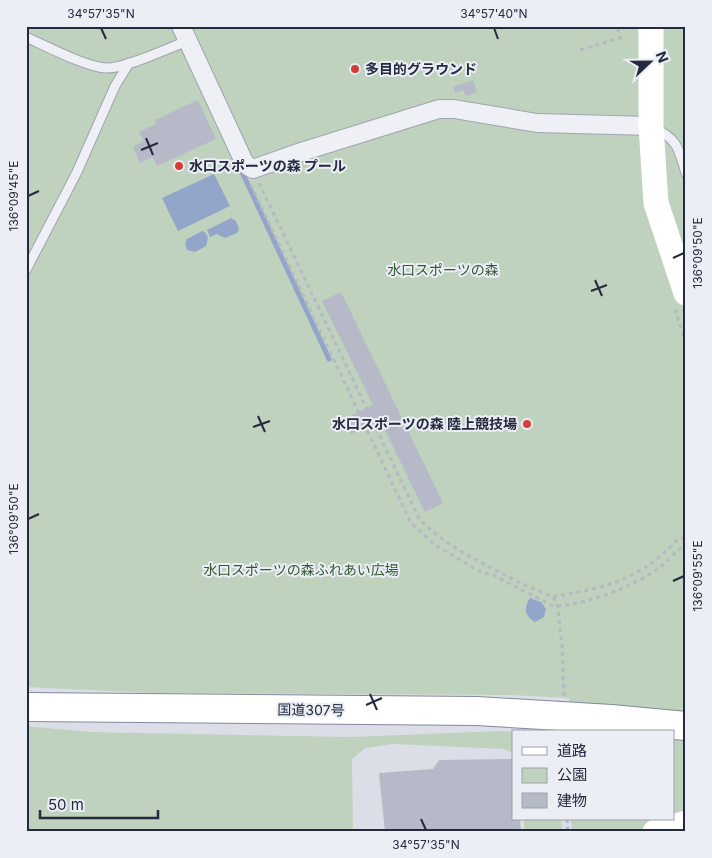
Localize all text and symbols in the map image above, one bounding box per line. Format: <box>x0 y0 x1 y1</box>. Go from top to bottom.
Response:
text: 34°57'35"N <box>67 6 135 21</box>
text: 34°57'40"N <box>460 6 528 21</box>
north arrow <box>624 38 674 88</box>
text: N <box>653 49 672 65</box>
place label: 多目的グラウンド <box>365 60 477 77</box>
marker: 多目的グラウンド <box>349 63 361 75</box>
place label: 水口スポーツの森 プール <box>189 157 346 174</box>
marker: 水口スポーツの森 プール <box>173 160 185 172</box>
text: 136°09'45"E <box>6 161 21 231</box>
text: 136°09'50"E <box>690 217 705 289</box>
park label: 水口スポーツの森 <box>387 261 499 278</box>
place label: 水口スポーツの森 陸上競技場 <box>332 415 517 432</box>
marker: 水口スポーツの森 陸上競技場 <box>521 418 533 430</box>
text: 136°09'50"E <box>6 483 21 555</box>
text: 136°09'55"E <box>690 540 705 612</box>
park label: 水口スポーツの森ふれあい広場 <box>203 561 399 578</box>
street label: 国道307号 <box>277 700 345 719</box>
legend <box>512 730 674 820</box>
text: 道路 <box>557 741 587 760</box>
text: 公園 <box>557 765 587 784</box>
scale bar <box>40 788 158 820</box>
text: 建物 <box>557 791 587 810</box>
text: 50 m <box>48 795 84 814</box>
text: 34°57'35"N <box>392 837 460 852</box>

